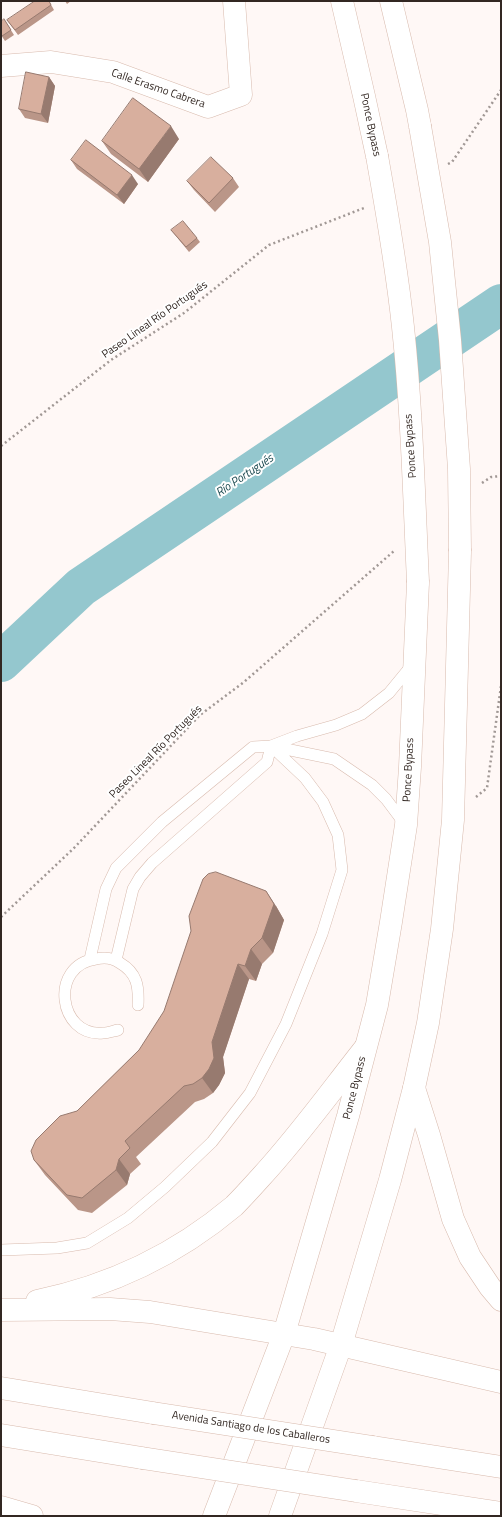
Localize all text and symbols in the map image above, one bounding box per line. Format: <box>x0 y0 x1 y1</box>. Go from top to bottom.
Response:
street label: Calle Erasmo Cabrera <box>109 67 207 111</box>
street label: Ponce Bypass <box>357 92 383 158</box>
street label: Paseo Lineal Río Portugués <box>100 278 210 362</box>
street label: Ponce Bypass <box>402 413 420 479</box>
water label: Río Portugués <box>214 452 276 500</box>
street label: Paseo Lineal Río Portugués <box>107 703 205 801</box>
street label: Ponce Bypass <box>401 737 417 803</box>
street label: Ponce Bypass <box>341 1055 369 1121</box>
street label: Avenida Santiago de los Caballeros <box>171 1409 331 1447</box>

